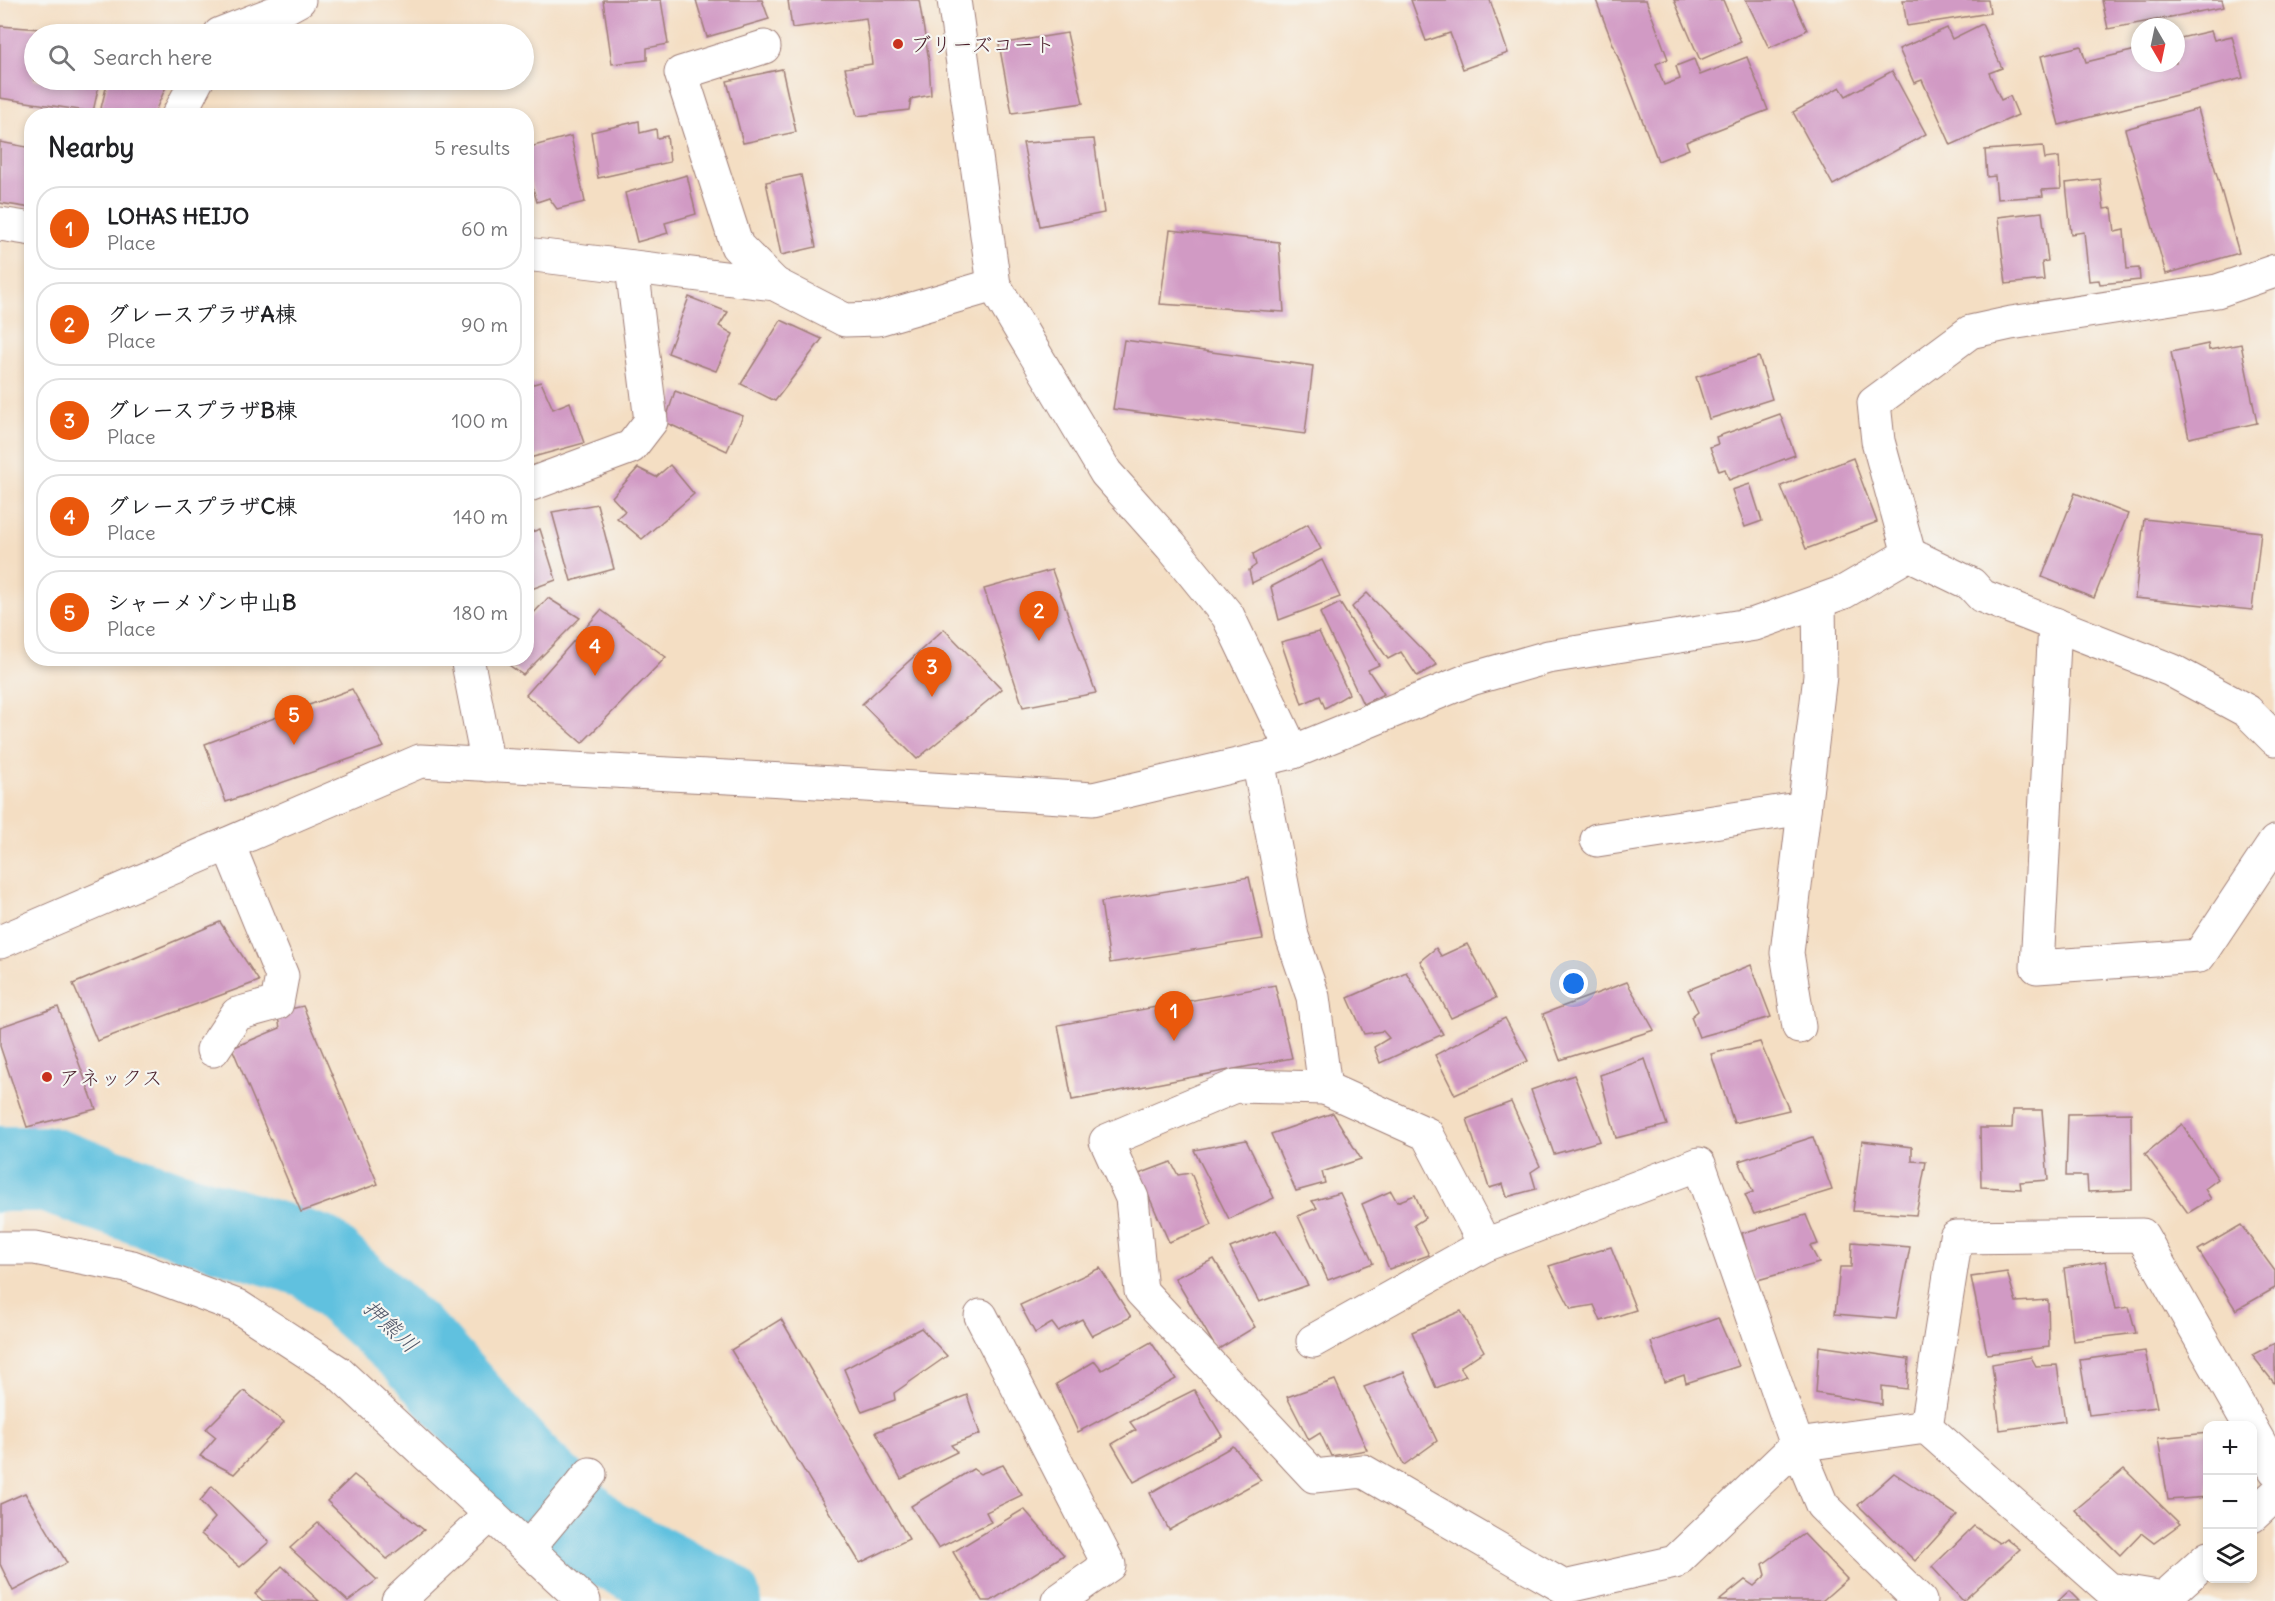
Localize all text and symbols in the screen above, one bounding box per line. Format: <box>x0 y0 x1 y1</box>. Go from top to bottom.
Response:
north arrow <box>2131 18 2185 72</box>
search box <box>24 24 534 90</box>
place label: ブリーズコート <box>910 31 1055 58</box>
marker: ブリーズコート <box>891 37 905 51</box>
icon: search <box>45 41 78 74</box>
text: Search here <box>93 43 212 71</box>
text: Nearby <box>48 131 134 164</box>
text: 5 results <box>434 135 510 160</box>
text: LOHAS HEIJO <box>107 202 249 230</box>
text: 1 <box>66 216 73 241</box>
text: 60 m <box>461 216 508 241</box>
text: Place <box>107 230 155 255</box>
text: グレースプラザA棟 <box>107 300 297 328</box>
text: 2 <box>64 312 75 337</box>
text: 90 m <box>461 312 508 337</box>
text: Place <box>107 328 155 353</box>
text: グレースプラザB棟 <box>107 396 297 424</box>
text: 3 <box>64 408 75 433</box>
text: 100 m <box>451 408 508 433</box>
text: Place <box>107 424 155 449</box>
text: グレースプラザC棟 <box>107 492 297 520</box>
text: 4 <box>64 504 75 529</box>
text: 140 m <box>453 504 508 529</box>
text: Place <box>107 520 155 545</box>
text: シャーメゾン中山B <box>107 588 297 616</box>
pin: 2 <box>1020 592 1058 641</box>
text: 5 <box>64 600 75 625</box>
text: 180 m <box>453 600 508 625</box>
text: Place <box>107 616 155 641</box>
pin: 4 <box>576 626 614 676</box>
pin: 3 <box>912 648 952 697</box>
pin: 5 <box>274 696 314 745</box>
your location <box>1559 969 1588 998</box>
pin: 1 <box>1154 992 1194 1041</box>
place label: アネックス <box>59 1064 163 1091</box>
marker: アネックス <box>40 1070 54 1084</box>
water label: 押熊川 <box>357 1293 425 1359</box>
map controls <box>2203 1421 2257 1583</box>
button: + <box>2203 1421 2257 1475</box>
button: − <box>2203 1475 2257 1529</box>
button: layers <box>2203 1529 2257 1583</box>

